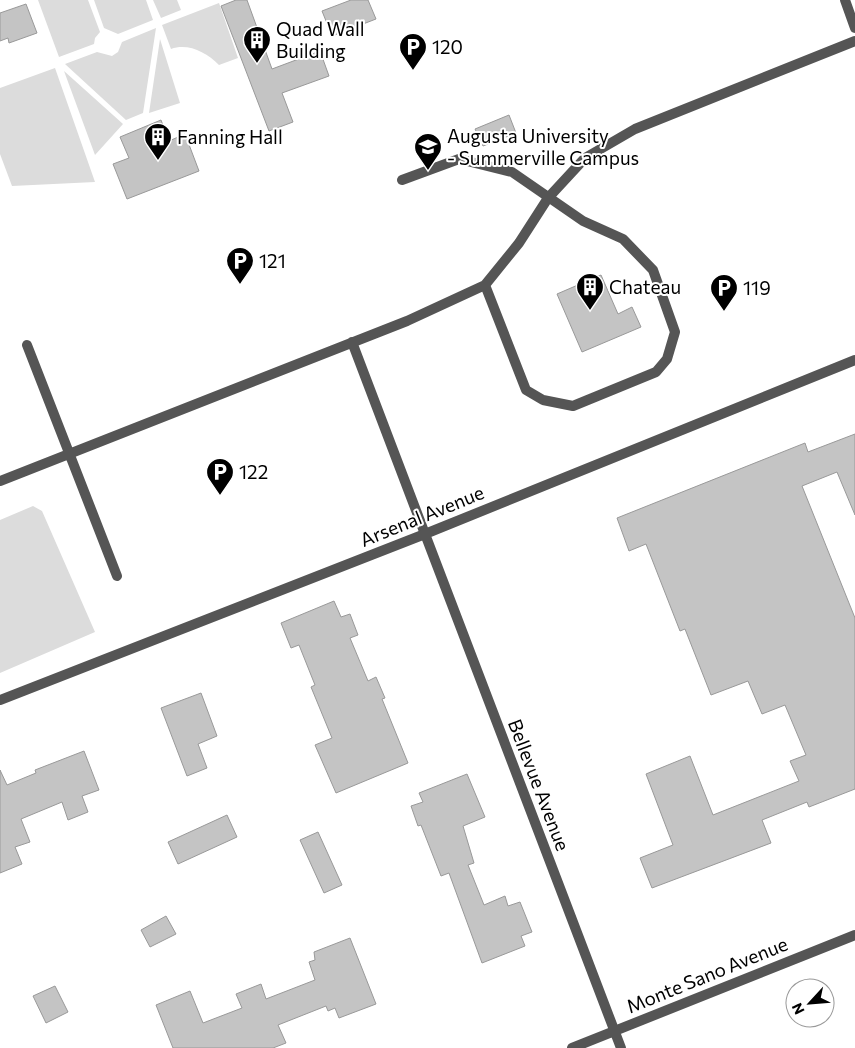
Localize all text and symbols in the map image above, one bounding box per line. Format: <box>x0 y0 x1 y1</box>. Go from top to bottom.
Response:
place label: Quad Wall Building <box>276 17 365 62</box>
building icon: Quad Wall Building <box>242 25 272 64</box>
parking icon: 120 <box>398 32 428 71</box>
place label: 120 <box>432 35 463 58</box>
building icon: Fanning Hall <box>143 122 173 161</box>
place label: Augusta University - Summerville Campus <box>447 124 639 169</box>
place label: Fanning Hall <box>177 125 283 148</box>
school or university icon: Augusta University - Summerville Campus <box>413 132 443 171</box>
parking icon: 121 <box>225 246 255 285</box>
place label: 121 <box>259 249 286 272</box>
building icon: Chateau <box>575 272 605 311</box>
parking icon: 119 <box>709 273 739 312</box>
place label: Chateau <box>609 275 681 298</box>
place label: 119 <box>743 276 771 299</box>
parking icon: 122 <box>205 457 235 496</box>
place label: 122 <box>239 460 268 483</box>
street label: Arsenal Avenue <box>356 480 487 551</box>
street label: Bellevue Avenue <box>504 716 575 854</box>
street label: Monte Sano Avenue <box>623 932 791 1017</box>
north arrow <box>785 978 835 1028</box>
text: N <box>788 1000 808 1017</box>

